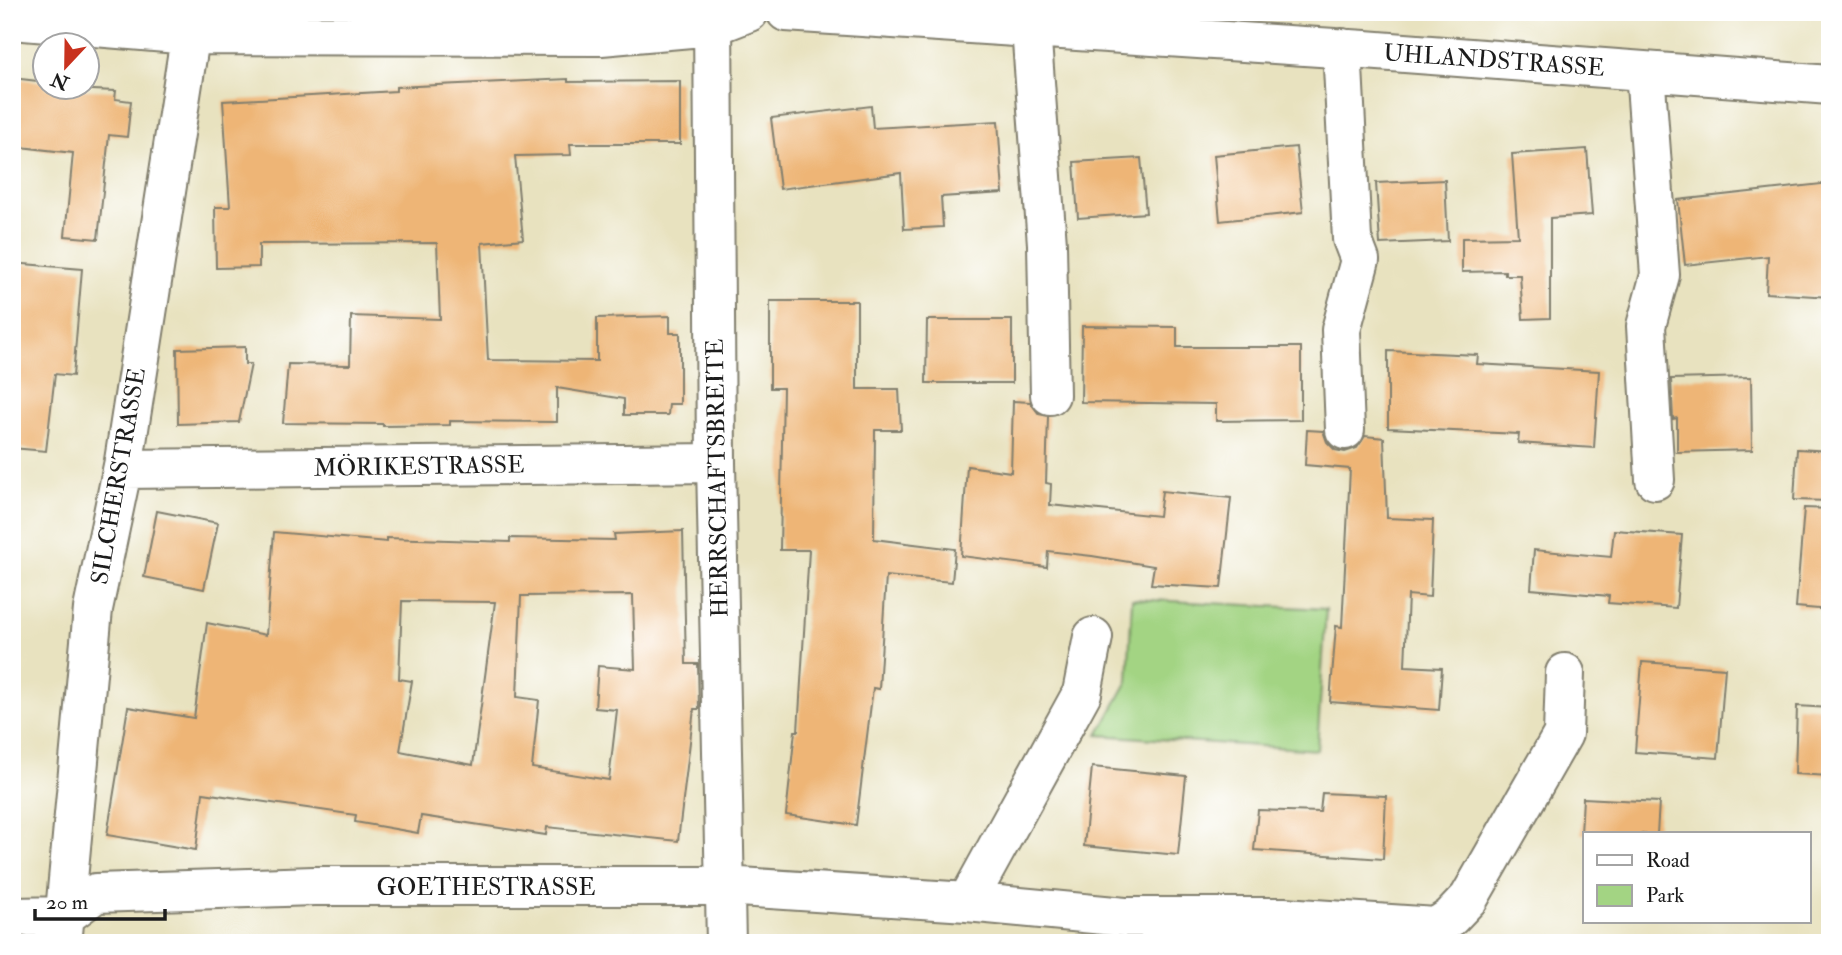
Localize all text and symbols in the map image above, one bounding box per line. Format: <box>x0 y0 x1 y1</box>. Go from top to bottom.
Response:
north arrow <box>32 32 102 102</box>
street label: UHLANDSTRASSE <box>1382 37 1606 84</box>
text: N <box>47 66 73 96</box>
street label: HERRSCHAFTSBREITE <box>700 338 735 618</box>
street label: SILCHERSTRASSE <box>84 365 153 587</box>
street label: MÖRIKESTRASSE <box>313 449 525 484</box>
legend <box>1583 832 1811 923</box>
text: Road <box>1646 847 1691 874</box>
street label: GOETHESTRASSE <box>376 872 596 903</box>
scale bar <box>35 878 164 922</box>
text: Park <box>1646 882 1684 909</box>
text: 20 m <box>46 889 88 916</box>

